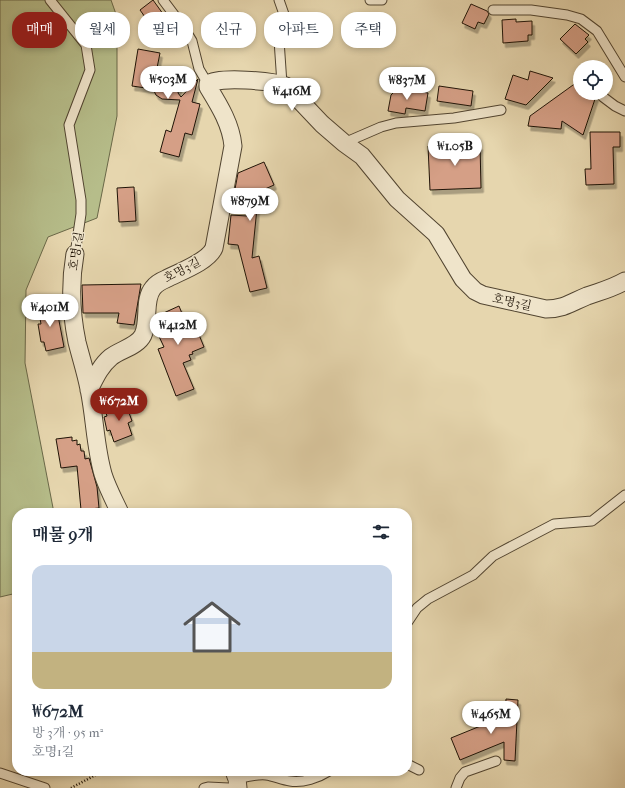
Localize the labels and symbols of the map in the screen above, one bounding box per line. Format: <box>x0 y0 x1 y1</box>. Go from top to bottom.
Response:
pin: ₩503M <box>140 66 196 100</box>
pin: ₩837M <box>379 67 435 101</box>
pin: ₩416M <box>264 78 320 112</box>
pin: ₩1.05B <box>422 133 488 167</box>
pin: ₩879M <box>222 188 278 222</box>
street label: 호명1길 <box>66 231 86 271</box>
street label: 호명3길 <box>161 254 203 286</box>
street label: 호명3길 <box>491 291 533 313</box>
pin: ₩401M <box>22 294 78 328</box>
pin: ₩412M <box>150 312 206 346</box>
pin: ₩672M <box>91 388 147 422</box>
pin: ₩465M <box>463 701 519 735</box>

